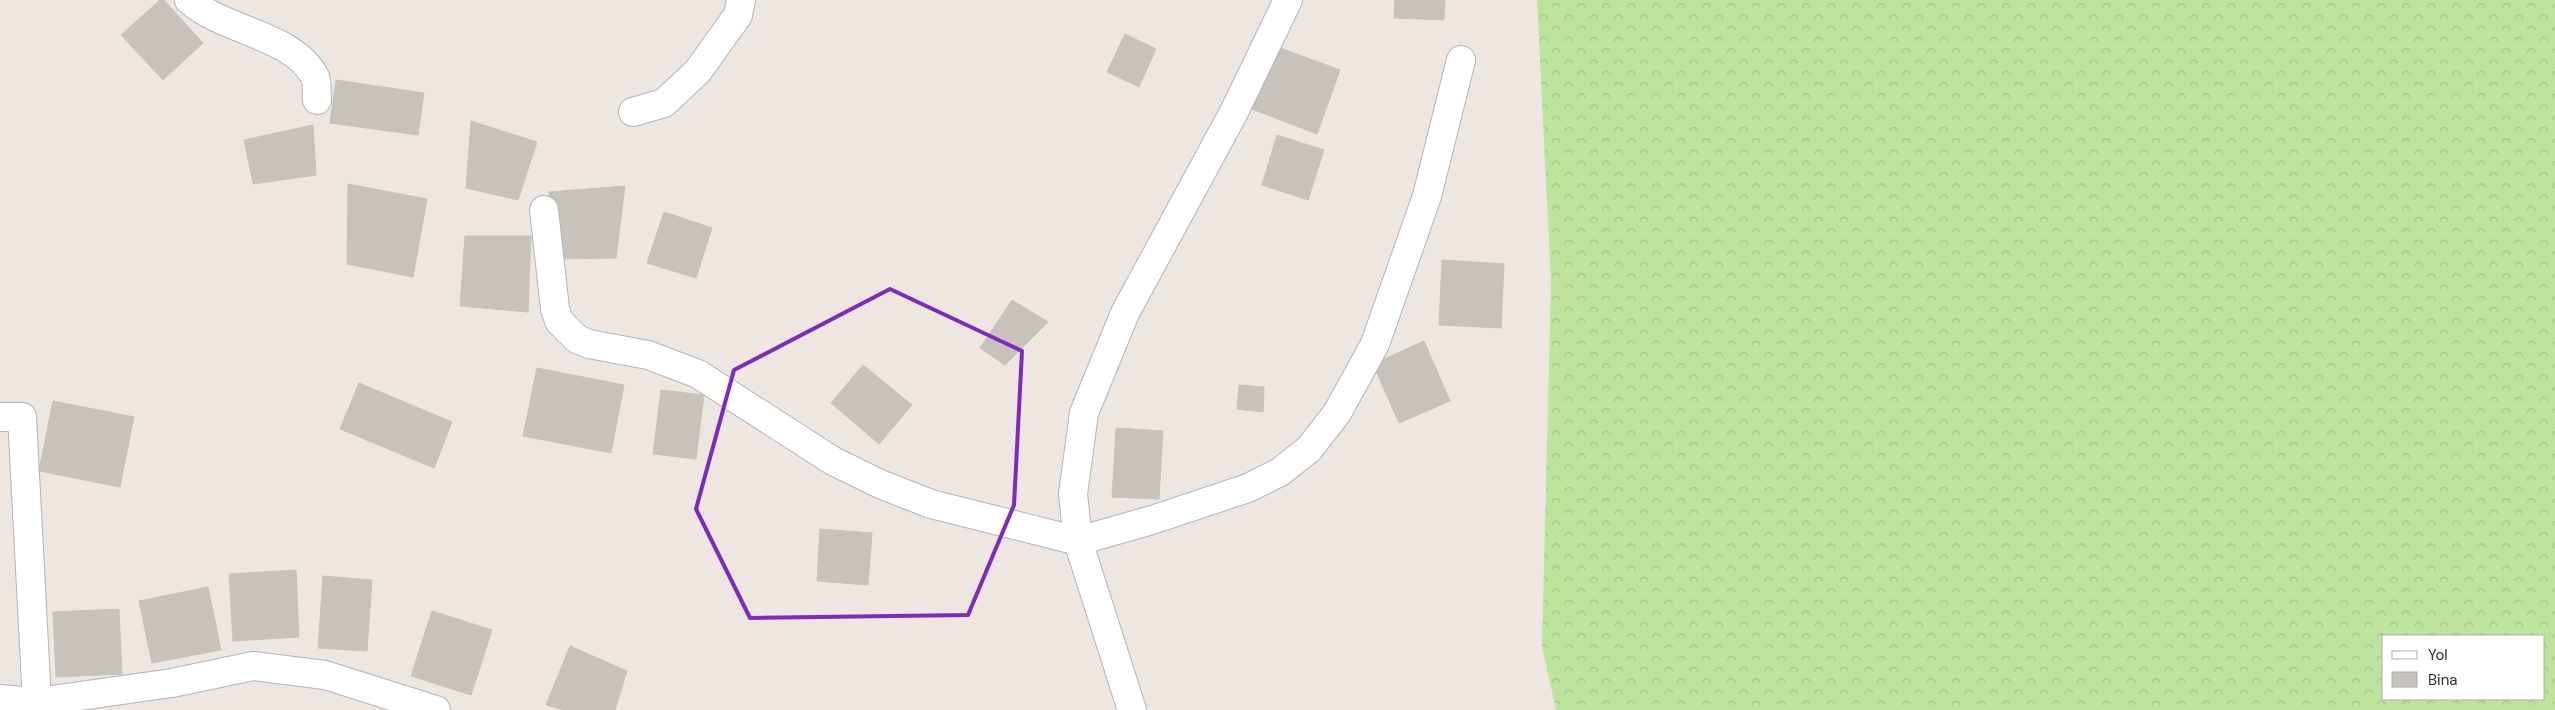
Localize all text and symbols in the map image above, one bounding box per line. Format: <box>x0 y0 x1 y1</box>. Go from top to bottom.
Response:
legend <box>2382 635 2545 700</box>
text: Yol <box>2428 645 2448 665</box>
text: Bina <box>2428 670 2457 690</box>

